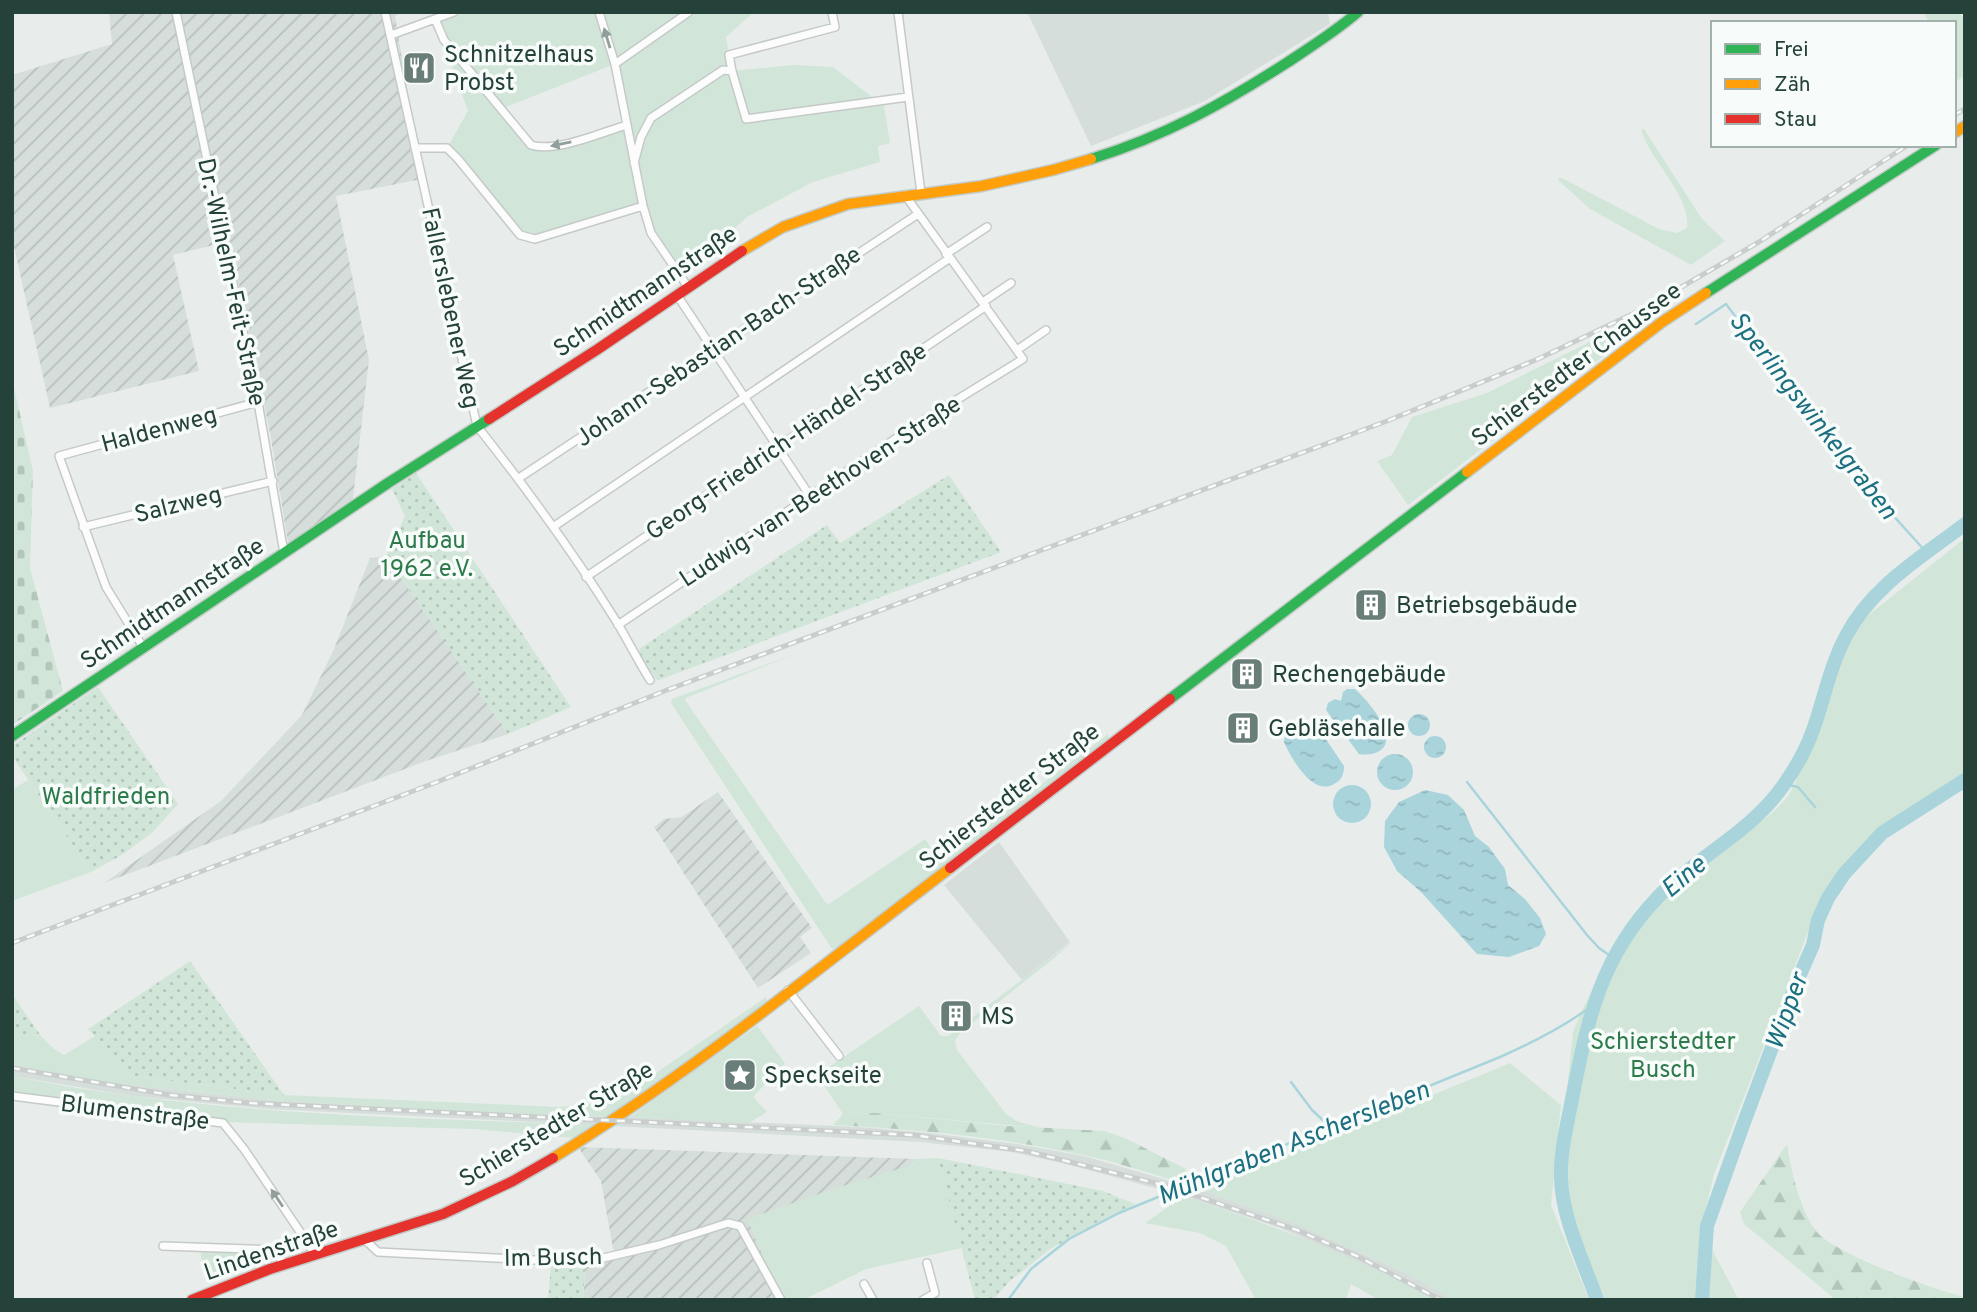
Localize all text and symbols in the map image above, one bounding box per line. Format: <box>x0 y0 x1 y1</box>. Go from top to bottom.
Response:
legend <box>1711 21 1956 147</box>
one-way arrow <box>602 27 612 48</box>
text: Frei <box>1774 37 1809 64</box>
place label: Schnitzelhaus Probst <box>444 41 594 99</box>
restaurant icon: Schnitzelhaus Probst <box>400 49 438 87</box>
text: Zäh <box>1774 72 1811 99</box>
text: Stau <box>1774 107 1817 134</box>
one-way arrow <box>550 138 572 149</box>
street label: Dr.-Wilhelm-Feit-Straße <box>189 156 271 409</box>
street label: Fallerslebener Weg <box>413 205 485 412</box>
street label: Schmidtmannstraße <box>548 220 744 365</box>
street label: Johann-Sebastian-Bach-Straße <box>571 241 868 455</box>
street label: Schierstedter Chaussee <box>1466 277 1688 454</box>
water label: Sperlingswinkelgraben <box>1720 306 1904 527</box>
street label: Georg-Friedrich-Händel-Straße <box>641 337 934 548</box>
street label: Ludwig-van-Beethoven-Straße <box>675 390 968 595</box>
street label: Haldenweg <box>98 401 221 461</box>
street label: Salzweg <box>132 481 225 531</box>
park label: Aufbau 1962 e.V. <box>381 527 473 585</box>
street label: Schmidtmannstraße <box>75 532 271 677</box>
building icon: Betriebsgebäude <box>1352 586 1390 624</box>
place label: Betriebsgebäude <box>1396 592 1577 622</box>
building icon: Rechengebäude <box>1228 655 1266 693</box>
place label: Rechengebäude <box>1272 661 1446 691</box>
building icon: Gebläsehalle <box>1224 709 1262 747</box>
place label: Gebläsehalle <box>1268 715 1406 745</box>
street label: Schierstedter Straße <box>914 718 1107 878</box>
park label: Waldfrieden <box>42 783 170 813</box>
water label: Eine <box>1655 849 1714 906</box>
water label: Wipper <box>1759 967 1818 1055</box>
building icon: MS <box>937 997 975 1035</box>
place label: MS <box>981 1003 1015 1033</box>
park label: Schierstedter Busch <box>1590 1028 1736 1086</box>
street label: Schierstedter Straße <box>454 1056 660 1196</box>
place icon: Speckseite <box>721 1056 759 1094</box>
place label: Speckseite <box>764 1062 882 1092</box>
water label: Mühlgraben Aschersleben <box>1153 1075 1435 1214</box>
street label: Blumenstraße <box>59 1090 211 1138</box>
one-way arrow <box>270 1189 284 1207</box>
street label: Lindenstraße <box>200 1215 343 1289</box>
street label: Im Busch <box>504 1243 603 1275</box>

